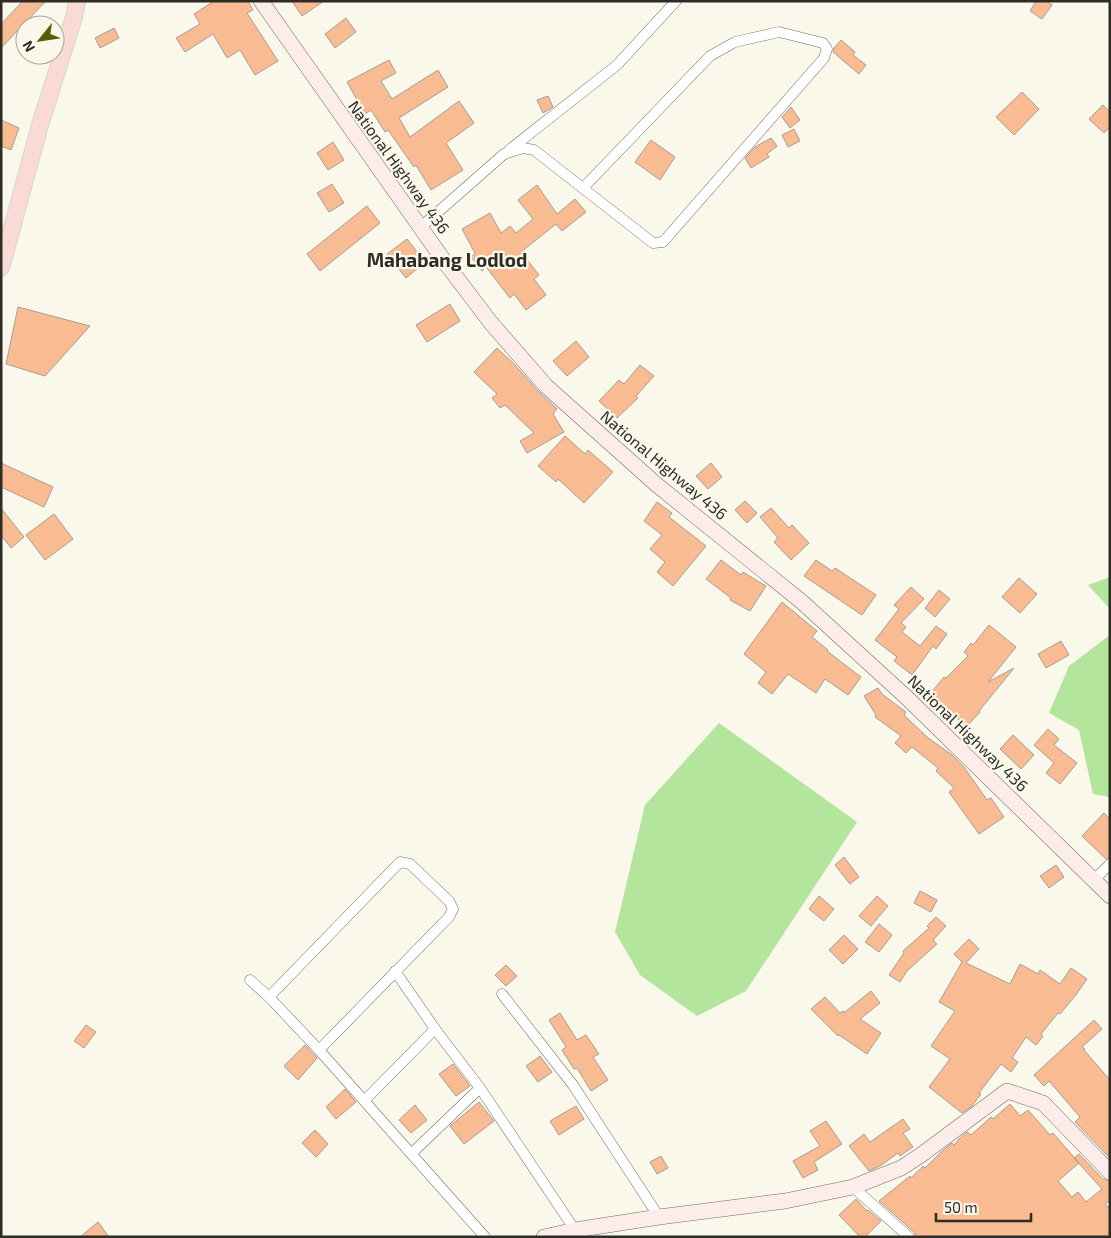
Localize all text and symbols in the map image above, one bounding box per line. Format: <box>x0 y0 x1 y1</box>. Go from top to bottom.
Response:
north arrow <box>15 15 65 65</box>
text: N <box>18 38 38 55</box>
street label: National Highway 436 <box>345 97 454 237</box>
district label: Mahabang Lodlod <box>367 248 527 271</box>
street label: National Highway 436 <box>597 406 732 523</box>
street label: National Highway 436 <box>904 670 1032 795</box>
scale bar <box>936 1190 1031 1222</box>
text: 50 m <box>944 1198 978 1216</box>

